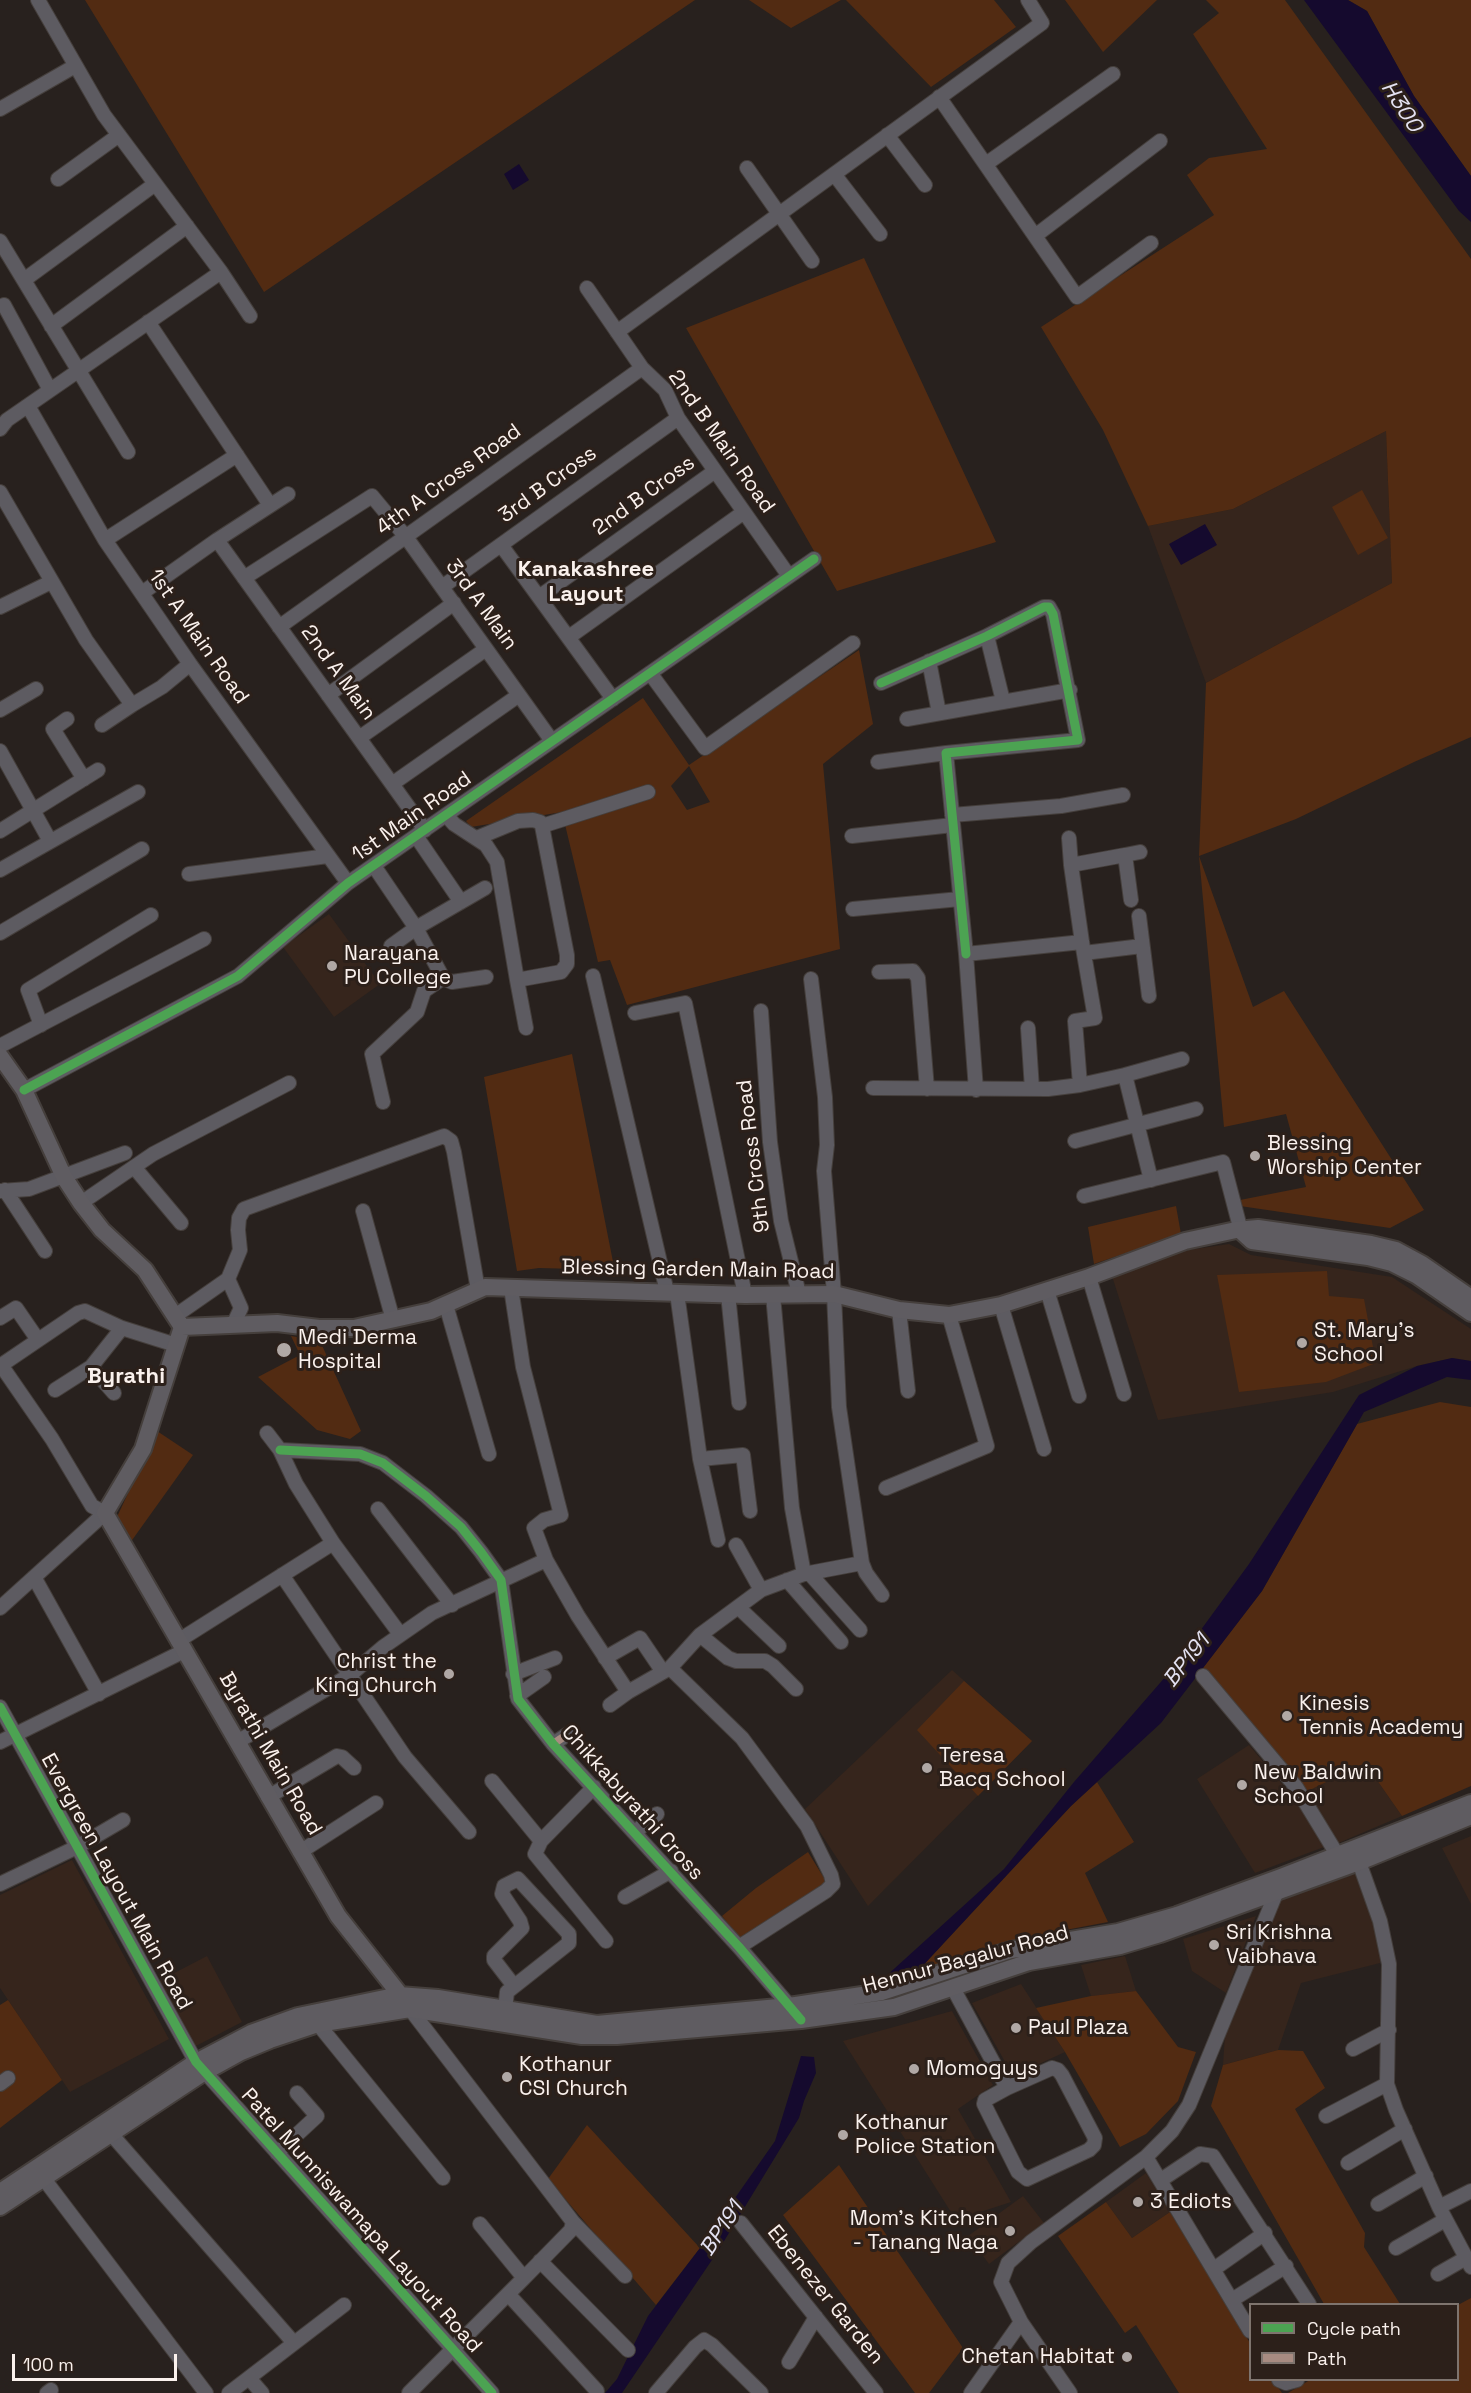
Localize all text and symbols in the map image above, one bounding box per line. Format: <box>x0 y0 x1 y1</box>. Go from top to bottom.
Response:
water label: H300 <box>1375 76 1427 138</box>
street label: 2nd B Main Road <box>662 366 780 518</box>
street label: 4th A Cross Road <box>372 419 526 541</box>
street label: 3rd B Cross <box>494 441 602 529</box>
street label: 2nd B Cross <box>588 451 700 541</box>
street label: 3rd A Main <box>440 555 522 655</box>
district label: Kanakashree Layout <box>518 557 654 608</box>
street label: 1st A Main Road <box>142 565 254 709</box>
street label: 2nd A Main <box>295 621 381 725</box>
street label: 1st Main Road <box>347 767 477 867</box>
place label: Narayana PU College <box>344 941 451 991</box>
marker: Narayana PU College <box>325 959 339 973</box>
street label: 9th Cross Road <box>732 1078 776 1234</box>
place label: Blessing Worship Center <box>1267 1131 1422 1181</box>
marker: Blessing Worship Center <box>1248 1149 1262 1163</box>
street label: Blessing Garden Main Road <box>561 1255 835 1285</box>
place label: St. Mary's School <box>1314 1318 1415 1368</box>
place label: Medi Derma Hospital <box>298 1325 417 1375</box>
marker: St. Mary's School <box>1295 1336 1309 1350</box>
marker: Medi Derma Hospital <box>275 1341 293 1359</box>
district label: Byrathi <box>87 1364 165 1390</box>
water label: BP191 <box>1158 1629 1216 1693</box>
place label: Christ the King Church <box>315 1649 437 1699</box>
marker: Christ the King Church <box>442 1667 456 1681</box>
street label: Byrathi Main Road <box>213 1668 327 1840</box>
place label: Kinesis Tennis Academy <box>1299 1691 1463 1741</box>
marker: Kinesis Tennis Academy <box>1280 1709 1294 1723</box>
street label: Chikkabyrathi Cross <box>556 1720 708 1886</box>
place label: Teresa Bacq School <box>939 1743 1066 1793</box>
street label: Evergreen Layout Main Road <box>35 1749 197 2015</box>
place label: New Baldwin School <box>1254 1760 1382 1810</box>
marker: Teresa Bacq School <box>920 1761 934 1775</box>
marker: New Baldwin School <box>1235 1778 1249 1792</box>
street label: Hennur Bagalur Road <box>860 1920 1072 2000</box>
place label: Sri Krishna Vaibhava <box>1226 1920 1332 1970</box>
marker: Sri Krishna Vaibhava <box>1207 1938 1221 1952</box>
place label: Paul Plaza <box>1028 2015 1128 2041</box>
marker: Paul Plaza <box>1009 2021 1023 2035</box>
place label: Kothanur CSI Church <box>519 2052 628 2102</box>
place label: Momoguys <box>926 2056 1038 2082</box>
marker: Momoguys <box>907 2062 921 2076</box>
marker: Kothanur CSI Church <box>500 2070 514 2084</box>
street label: Patel Munniswamapa Layout Road <box>235 2084 487 2358</box>
place label: Kothanur Police Station <box>855 2110 995 2160</box>
marker: Kothanur Police Station <box>836 2128 850 2142</box>
place label: 3 Ediots <box>1150 2189 1232 2215</box>
marker: 3 Ediots <box>1131 2195 1145 2209</box>
water label: BP191 <box>695 2197 749 2261</box>
place label: Mom's Kitchen - Tanang Naga <box>850 2206 998 2256</box>
street label: Ebenezer Garden <box>761 2221 889 2369</box>
marker: Mom's Kitchen - Tanang Naga <box>1003 2224 1017 2238</box>
legend <box>1249 2303 1459 2381</box>
text: Cycle path <box>1307 2317 1401 2340</box>
scale bar <box>15 2342 180 2380</box>
place label: Chetan Habitat <box>961 2344 1115 2370</box>
text: Path <box>1307 2347 1347 2370</box>
marker: Chetan Habitat <box>1120 2350 1134 2364</box>
text: 100 m <box>23 2353 74 2376</box>

